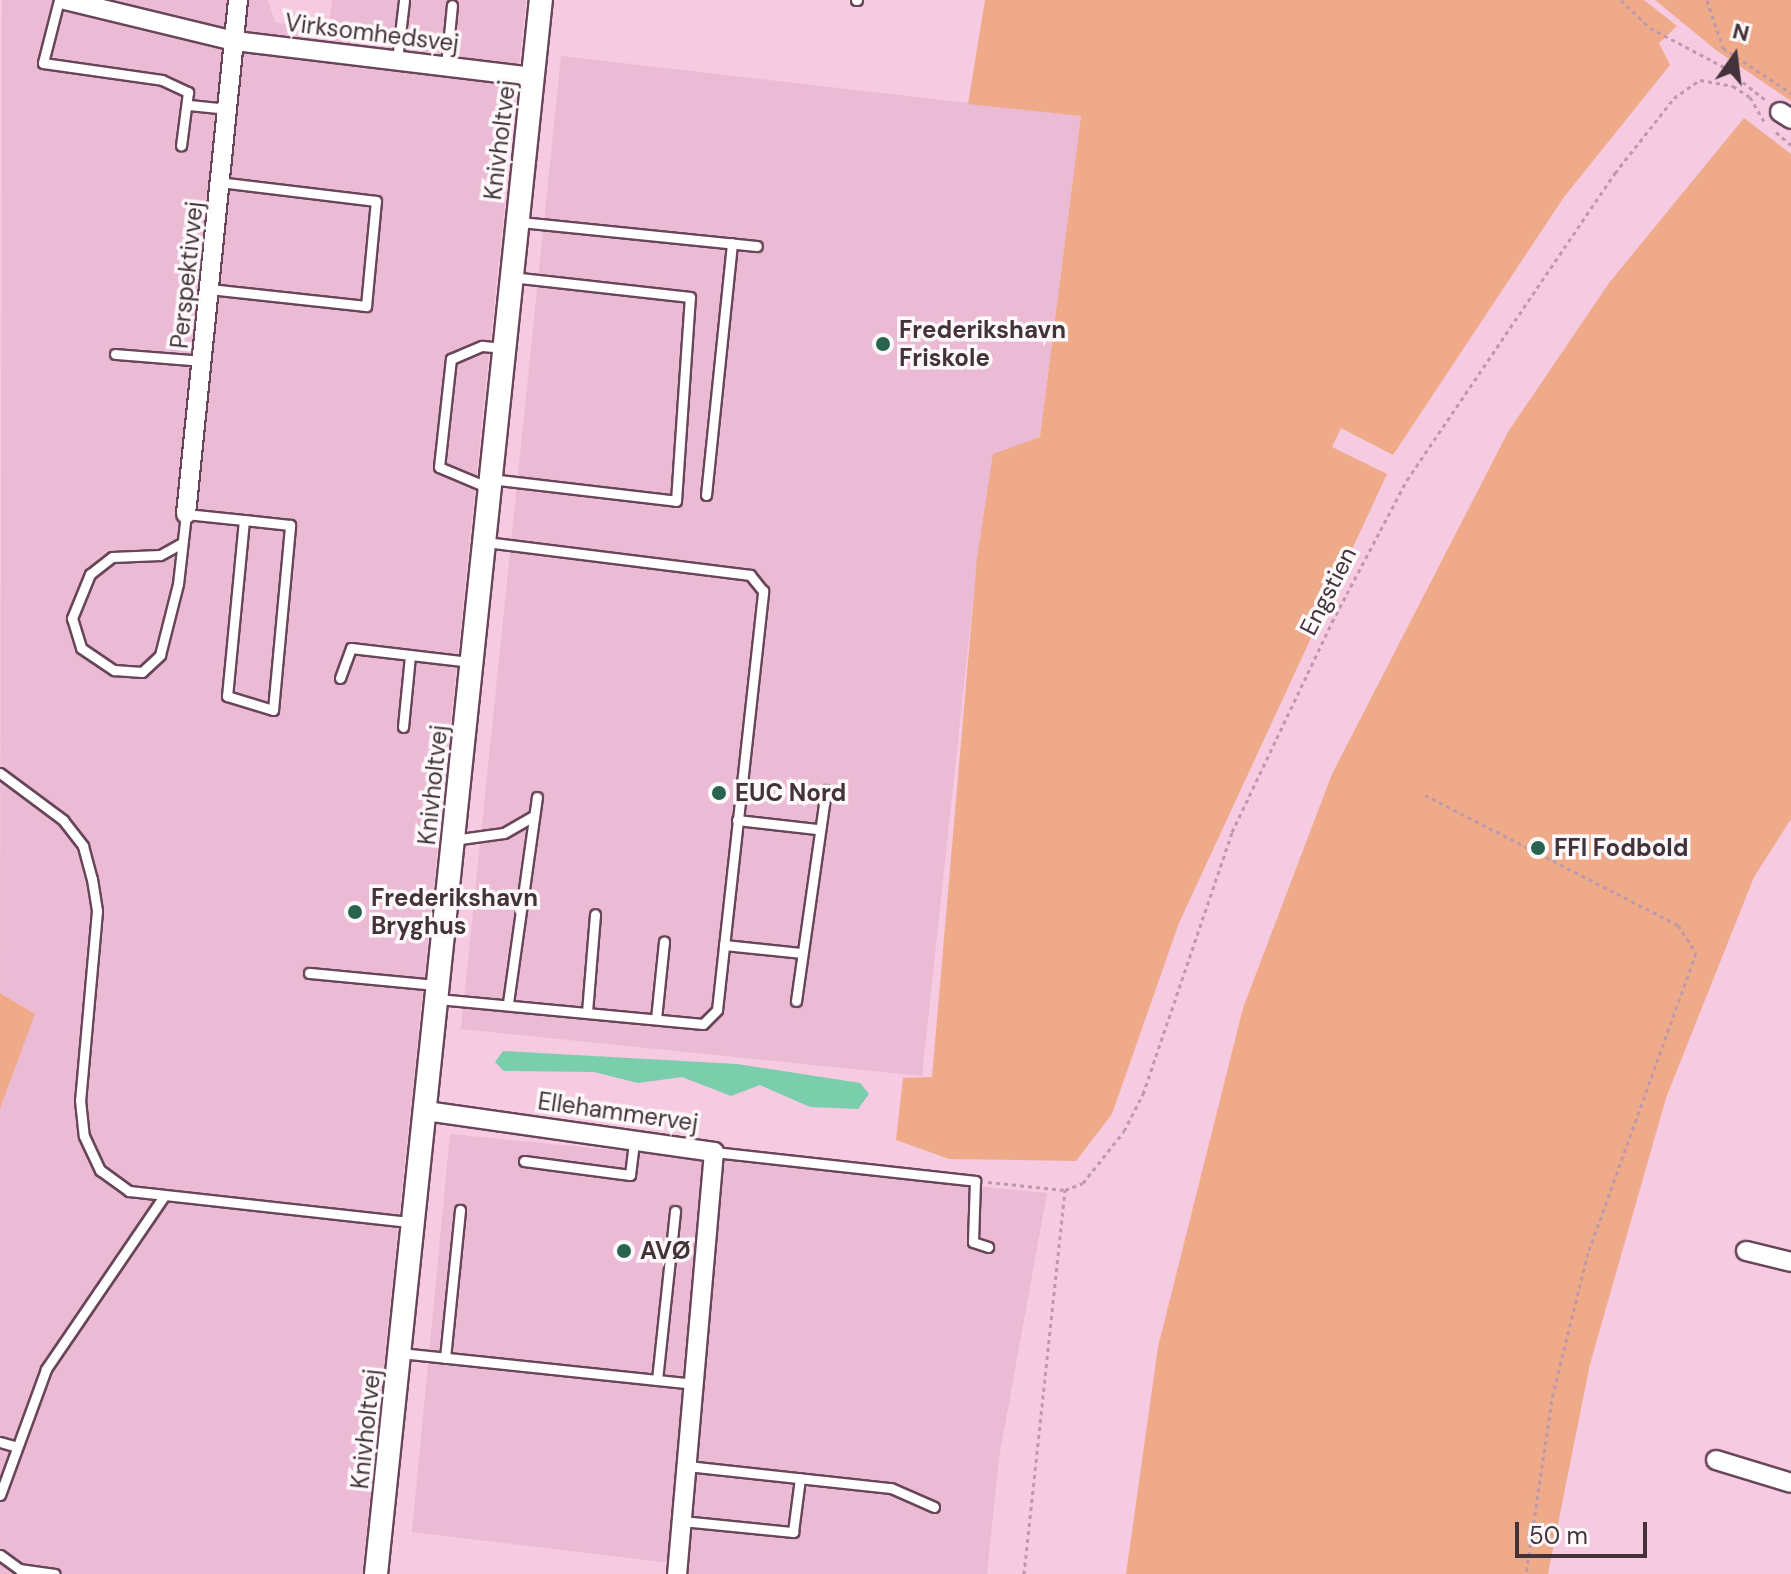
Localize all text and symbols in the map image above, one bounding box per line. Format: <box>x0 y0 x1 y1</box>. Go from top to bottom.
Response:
street label: Virksomhedsvej <box>283 8 461 58</box>
north arrow <box>1695 16 1775 96</box>
text: N <box>1730 16 1752 48</box>
street label: Knivholtvej <box>478 78 522 202</box>
street label: Perspektivvej <box>165 200 209 350</box>
place label: Frederikshavn Friskole <box>899 316 1066 372</box>
marker: Frederikshavn Friskole <box>874 335 892 353</box>
street label: Engstien <box>1294 542 1362 640</box>
street label: Knivholtvej <box>412 724 454 846</box>
place label: EUC Nord <box>735 779 846 807</box>
marker: EUC Nord <box>710 784 728 802</box>
place label: FFI Fodbold <box>1554 834 1688 862</box>
marker: FFI Fodbold <box>1529 839 1547 857</box>
place label: Frederikshavn Bryghus <box>371 884 538 940</box>
marker: Frederikshavn Bryghus <box>346 903 364 921</box>
street label: Ellehammervej <box>536 1086 700 1138</box>
place label: AVØ <box>640 1237 691 1265</box>
marker: AVØ <box>615 1242 633 1260</box>
street label: Knivholtvej <box>345 1368 387 1490</box>
scale bar <box>1519 1506 1651 1556</box>
text: 50 m <box>1529 1520 1588 1551</box>

